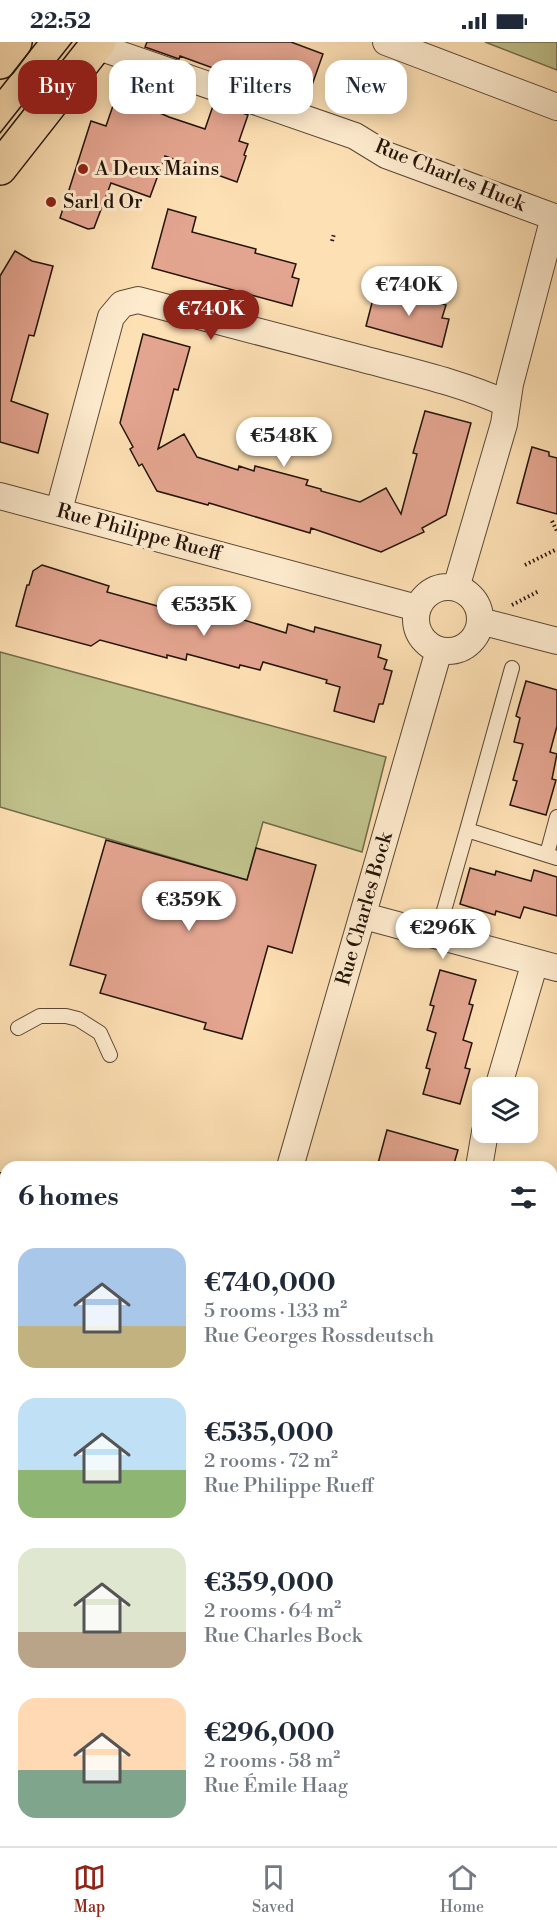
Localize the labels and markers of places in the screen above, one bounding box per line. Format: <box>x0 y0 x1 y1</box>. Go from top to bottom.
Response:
place label: A Deux Mains <box>94 157 219 182</box>
marker: A Deux Mains <box>76 162 90 176</box>
place label: Sarl d Or <box>63 190 143 215</box>
marker: Sarl d Or <box>44 195 58 209</box>
pin: €740K <box>367 266 451 317</box>
pin: €740K <box>169 290 253 341</box>
pin: €548K <box>242 417 326 468</box>
pin: €535K <box>162 586 246 637</box>
pin: €359K <box>147 881 231 932</box>
pin: €296K <box>401 909 485 960</box>

